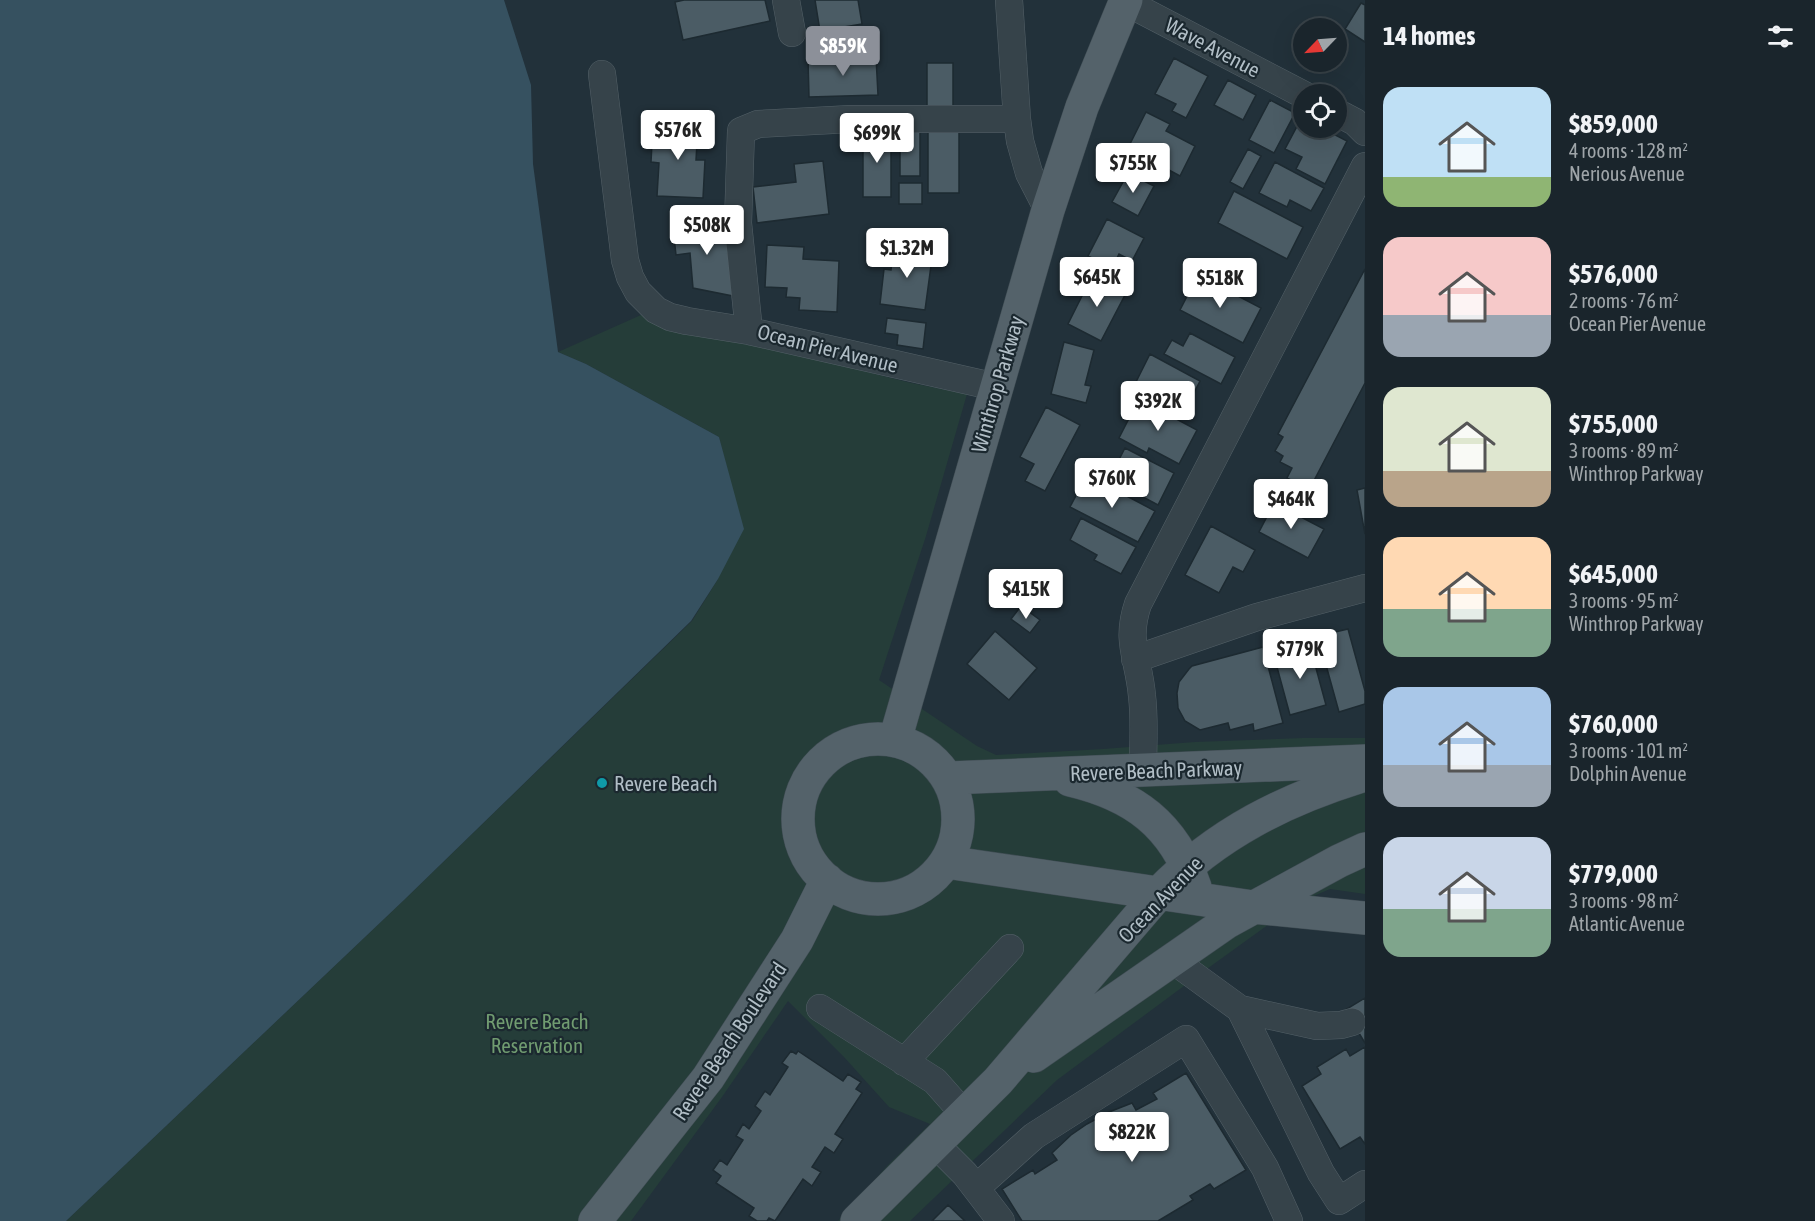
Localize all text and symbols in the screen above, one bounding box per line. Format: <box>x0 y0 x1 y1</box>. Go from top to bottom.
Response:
street label: Wave Avenue <box>1162 12 1264 82</box>
north arrow <box>1293 18 1347 72</box>
map controls <box>1293 18 1347 138</box>
icon: filters <box>1764 20 1797 53</box>
text: 14 homes <box>1383 21 1476 51</box>
pin: $859K <box>801 26 885 77</box>
text: $859K <box>820 34 866 57</box>
button: locate <box>1293 84 1347 138</box>
text: $859,000 <box>1569 109 1658 139</box>
pin: $576K <box>636 110 720 161</box>
icon: home <box>1431 111 1503 183</box>
pin: $699K <box>835 113 919 164</box>
text: $576K <box>655 118 701 141</box>
text: $699K <box>854 121 900 144</box>
text: 4 rooms · 128 m² <box>1569 139 1688 162</box>
pin: $755K <box>1091 143 1175 194</box>
text: $755K <box>1110 151 1156 174</box>
text: Nerious Avenue <box>1569 162 1685 185</box>
pin: $508K <box>665 205 749 256</box>
text: $508K <box>684 213 730 236</box>
pin: $1.32M <box>858 228 956 279</box>
text: $1.32M <box>880 236 934 259</box>
pin: $645K <box>1055 257 1139 308</box>
pin: $518K <box>1178 258 1262 309</box>
text: $576,000 <box>1569 259 1658 289</box>
icon: home <box>1431 261 1503 333</box>
text: $645K <box>1074 265 1120 288</box>
text: $518K <box>1197 266 1243 289</box>
text: 2 rooms · 76 m² <box>1569 289 1679 312</box>
text: Ocean Pier Avenue <box>1569 312 1706 335</box>
street label: Winthrop Parkway <box>966 313 1028 455</box>
street label: Ocean Pier Avenue <box>755 319 901 377</box>
pin: $392K <box>1116 381 1200 432</box>
text: $392K <box>1135 389 1181 412</box>
text: $755,000 <box>1569 409 1658 439</box>
icon: home <box>1431 411 1503 483</box>
text: 3 rooms · 89 m² <box>1569 439 1679 462</box>
pin: $760K <box>1070 458 1154 509</box>
text: Winthrop Parkway <box>1569 462 1703 485</box>
text: $760K <box>1089 466 1135 489</box>
pin: $464K <box>1249 479 1333 530</box>
text: $464K <box>1268 487 1314 510</box>
text: $645,000 <box>1569 559 1658 589</box>
icon: home <box>1431 561 1503 633</box>
pin: $415K <box>984 569 1068 620</box>
text: $415K <box>1003 577 1049 600</box>
text: 3 rooms · 95 m² <box>1569 589 1679 612</box>
text: Winthrop Parkway <box>1569 612 1703 635</box>
pin: $779K <box>1258 629 1342 680</box>
text: $779K <box>1277 637 1323 660</box>
text: $760,000 <box>1569 709 1658 739</box>
icon: home <box>1431 711 1503 783</box>
text: 3 rooms · 101 m² <box>1569 739 1688 762</box>
street label: Revere Beach Parkway <box>1069 755 1243 785</box>
text: Dolphin Avenue <box>1569 762 1686 785</box>
place label: Revere Beach <box>614 771 718 795</box>
marker: Revere Beach <box>595 776 609 790</box>
street label: Ocean Avenue <box>1113 851 1207 947</box>
text: $779,000 <box>1569 859 1658 889</box>
icon: home <box>1431 861 1503 933</box>
text: 3 rooms · 98 m² <box>1569 889 1679 912</box>
text: Atlantic Avenue <box>1569 912 1685 935</box>
street label: Revere Beach Boulevard <box>667 957 791 1125</box>
park label: Revere Beach Reservation <box>485 1009 589 1057</box>
pin: $822K <box>1090 1112 1174 1163</box>
text: $822K <box>1109 1120 1155 1143</box>

